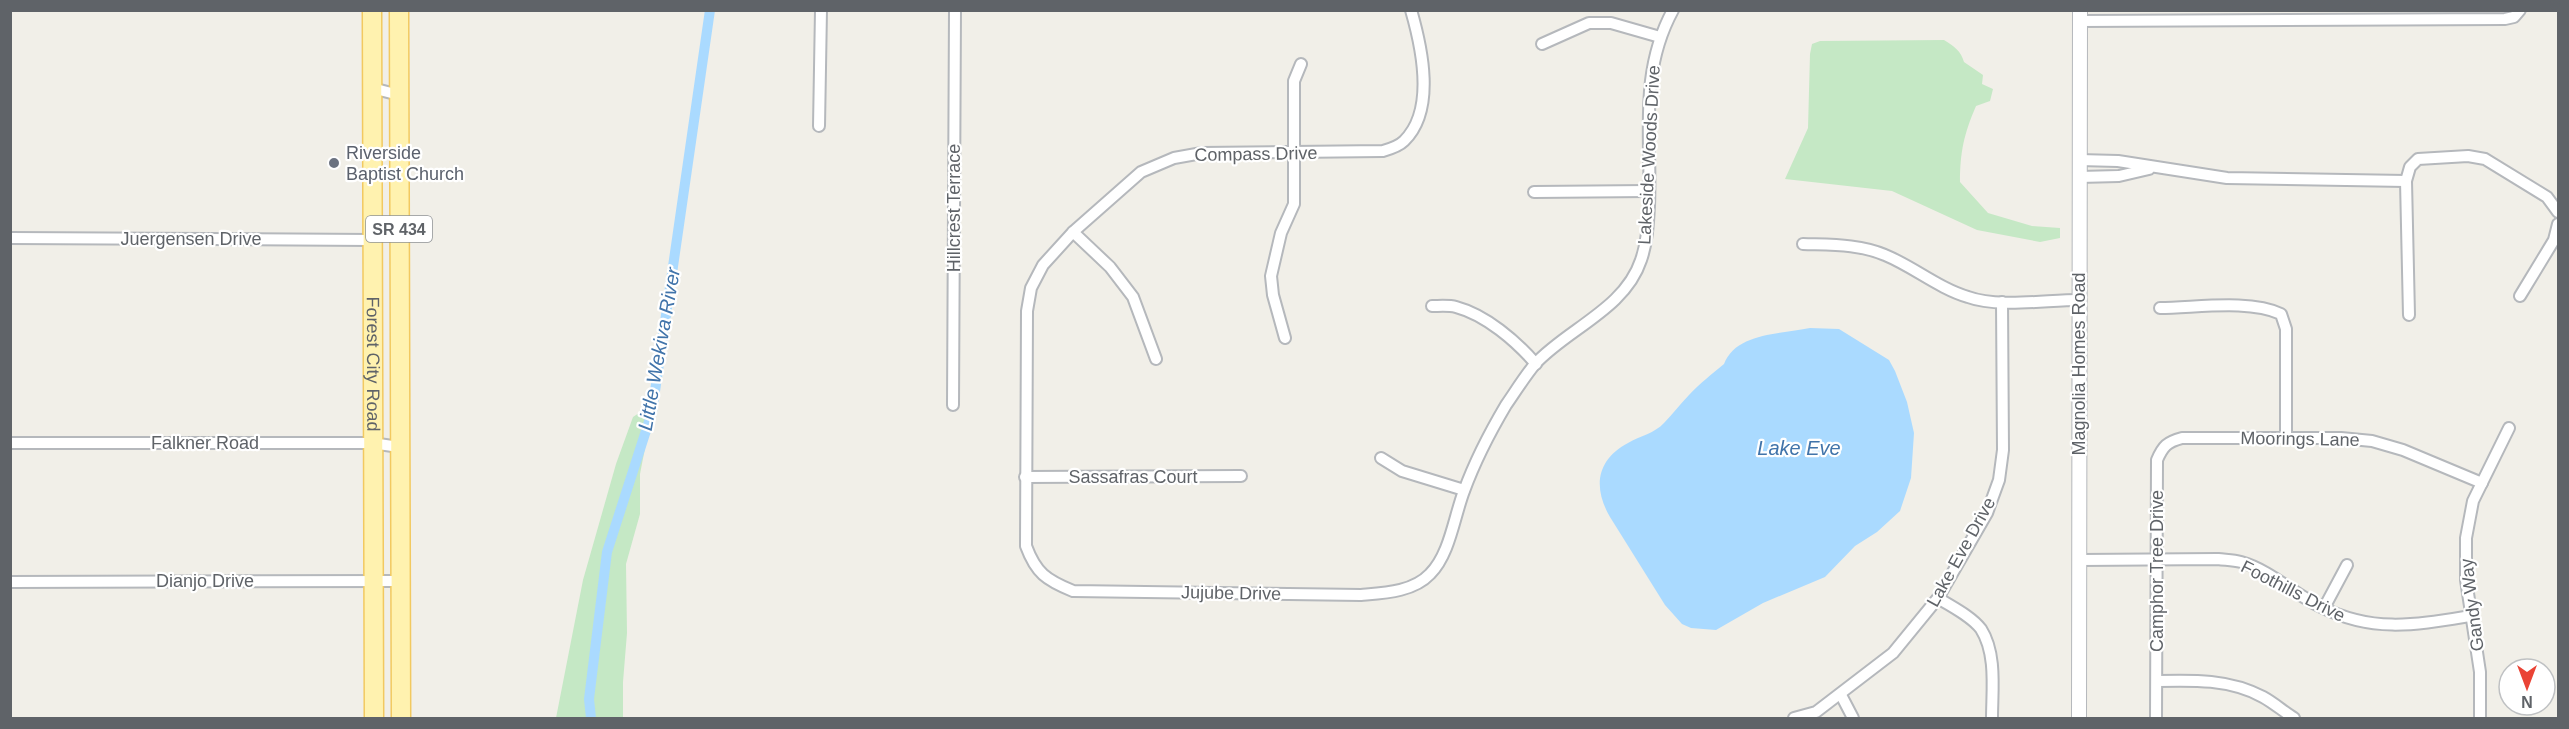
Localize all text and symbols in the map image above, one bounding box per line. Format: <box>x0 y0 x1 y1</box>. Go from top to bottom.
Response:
street label: Lakeside Woods Drive <box>1634 65 1664 245</box>
place label: Riverside Baptist Church <box>346 143 464 184</box>
street label: Compass Drive <box>1194 143 1318 165</box>
street label: Hillcrest Terrace <box>944 144 964 272</box>
marker: Riverside Baptist Church <box>327 156 341 170</box>
road number: SR 434 <box>366 216 432 242</box>
street label: Juergensen Drive <box>120 229 262 249</box>
water label: Little Wekiva River <box>634 264 684 432</box>
street label: Magnolia Homes Road <box>2069 272 2089 456</box>
street label: Forest City Road <box>363 296 383 432</box>
street label: Moorings Lane <box>2240 428 2360 450</box>
street label: Falkner Road <box>151 433 259 453</box>
water label: Lake Eve <box>1757 437 1841 459</box>
street label: Sassafras Court <box>1068 467 1198 487</box>
street label: Camphor Tree Drive <box>2147 490 2167 652</box>
street label: Lake Eve Drive <box>1923 494 1999 610</box>
street label: Foothills Drive <box>2238 556 2348 626</box>
street label: Gandy Way <box>2456 557 2488 653</box>
street label: Dianjo Drive <box>156 571 254 591</box>
street label: Jujube Drive <box>1181 582 1281 604</box>
north arrow <box>2497 657 2557 717</box>
text: N <box>2521 693 2533 710</box>

